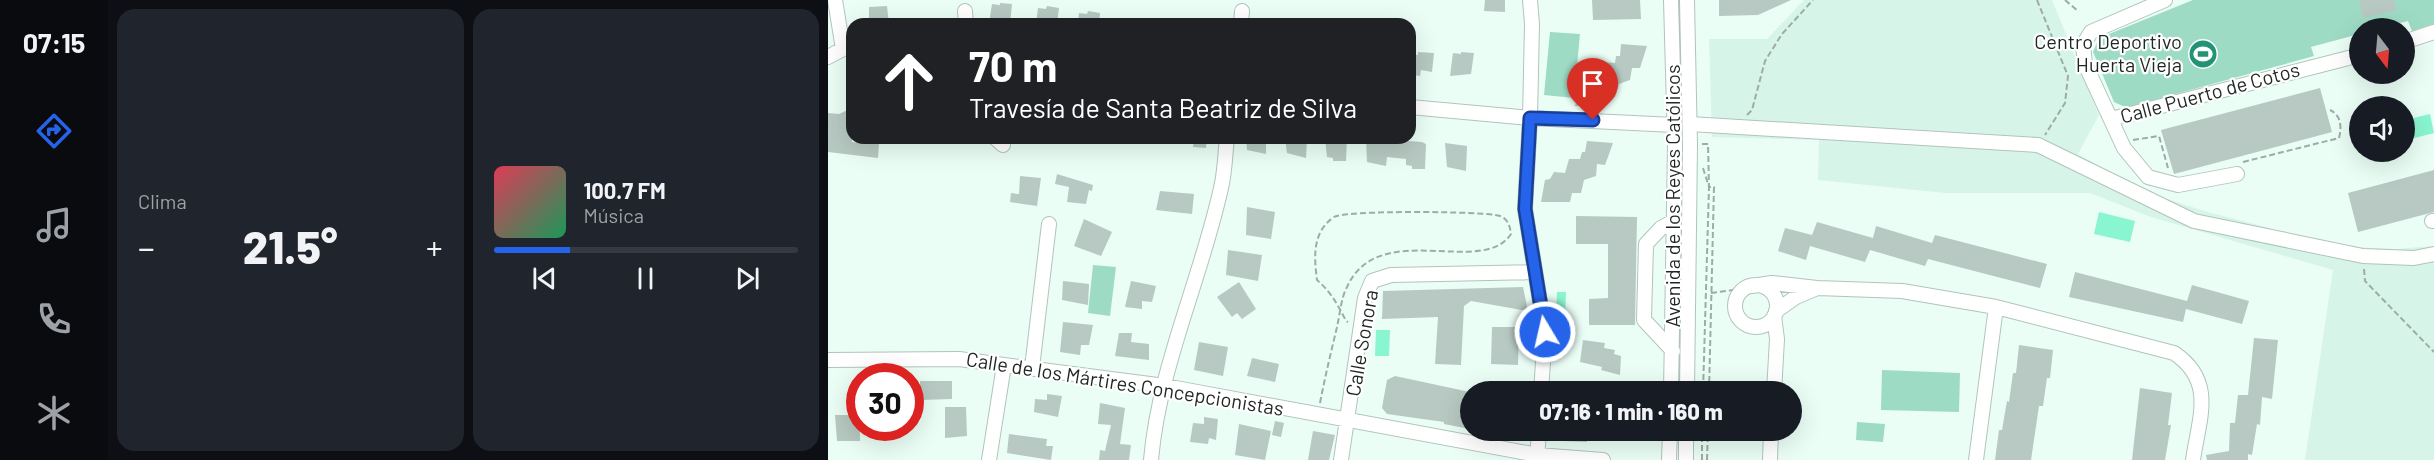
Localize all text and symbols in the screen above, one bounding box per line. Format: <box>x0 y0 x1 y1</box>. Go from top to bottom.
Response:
north arrow <box>2349 18 2415 84</box>
map controls <box>2349 18 2415 162</box>
text: 07:15 <box>23 26 85 58</box>
place label: Centro Deportivo Huerta Vieja <box>2034 29 2182 76</box>
sports icon: Centro Deportivo Huerta Vieja <box>2187 38 2219 70</box>
text: 70 m <box>969 40 1057 90</box>
icon: ahead <box>870 42 948 120</box>
street label: Calle Puerto de Cotos <box>2117 57 2302 128</box>
pin <box>1567 58 1618 120</box>
street label: Avenida de los Reyes Católicos <box>1660 64 1684 328</box>
icon: arrive <box>1576 67 1609 100</box>
text: Travesía de Santa Beatriz de Silva <box>969 91 1357 123</box>
button: sound <box>2349 96 2415 162</box>
icon: directions <box>33 110 75 152</box>
text: 100.7 FM <box>584 177 666 203</box>
text: Clima <box>138 189 187 213</box>
text: Música <box>584 203 644 227</box>
icon: music <box>33 204 75 246</box>
text: 21.5° <box>243 219 338 273</box>
text: − <box>138 227 155 267</box>
text: + <box>426 227 443 267</box>
icon: previous <box>528 262 561 295</box>
icon: pause <box>629 262 662 295</box>
icon: next <box>731 262 764 295</box>
street label: Calle Sonora <box>1340 288 1382 398</box>
icon: phone <box>33 298 75 340</box>
position arrow <box>1513 300 1577 364</box>
street label: Calle de los Mártires Concepcionistas <box>965 346 1286 420</box>
speed limit sign: 30 <box>846 363 924 441</box>
icon: climate <box>33 392 75 434</box>
text: 07:16 · 1 min · 160 m <box>1539 398 1723 424</box>

